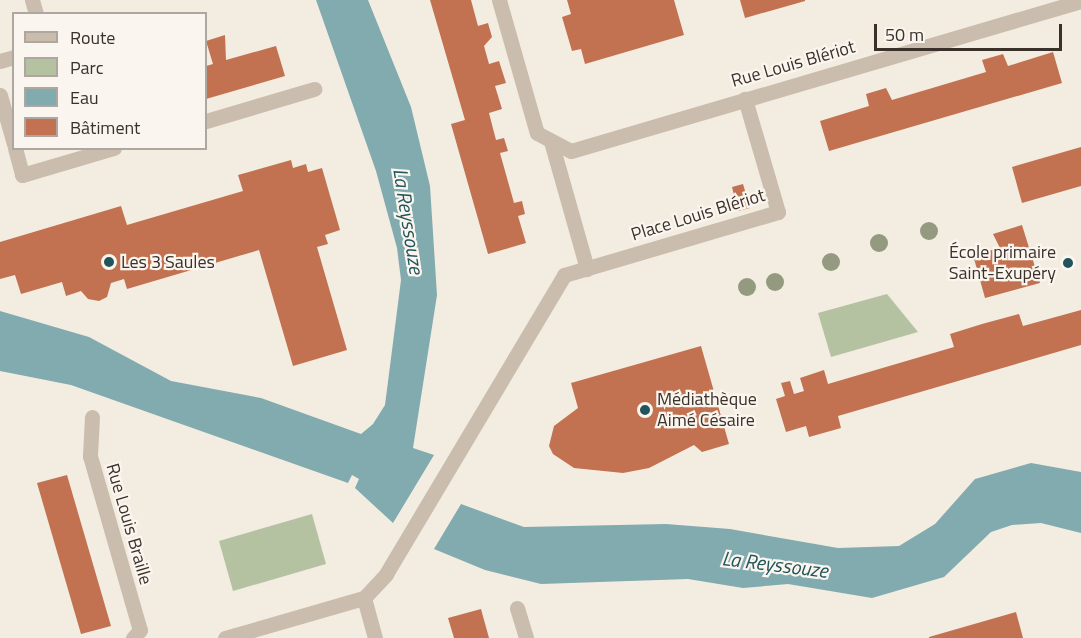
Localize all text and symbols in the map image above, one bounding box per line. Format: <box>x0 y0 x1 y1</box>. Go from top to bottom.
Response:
legend <box>12 12 207 150</box>
scale bar <box>877 12 1064 50</box>
text: 50 m <box>885 21 924 48</box>
text: Route <box>70 24 115 51</box>
street label: Rue Louis Blériot <box>729 36 857 92</box>
text: Parc <box>70 54 104 81</box>
text: Eau <box>70 84 99 111</box>
text: Bâtiment <box>70 114 140 141</box>
water label: La Reyssouze <box>389 166 429 276</box>
street label: Place Louis Blériot <box>628 184 768 246</box>
place label: École primaire Saint-Exupéry <box>949 242 1056 284</box>
place label: Les 3 Saules <box>121 251 215 273</box>
marker: Les 3 Saules <box>102 255 116 269</box>
marker: École primaire Saint-Exupéry <box>1061 256 1075 270</box>
place label: Médiathèque Aimé Césaire <box>657 389 757 432</box>
marker: Médiathèque Aimé Césaire <box>638 403 652 417</box>
street label: Rue Louis Braille <box>101 461 157 587</box>
water label: La Reyssouze <box>721 546 829 582</box>

